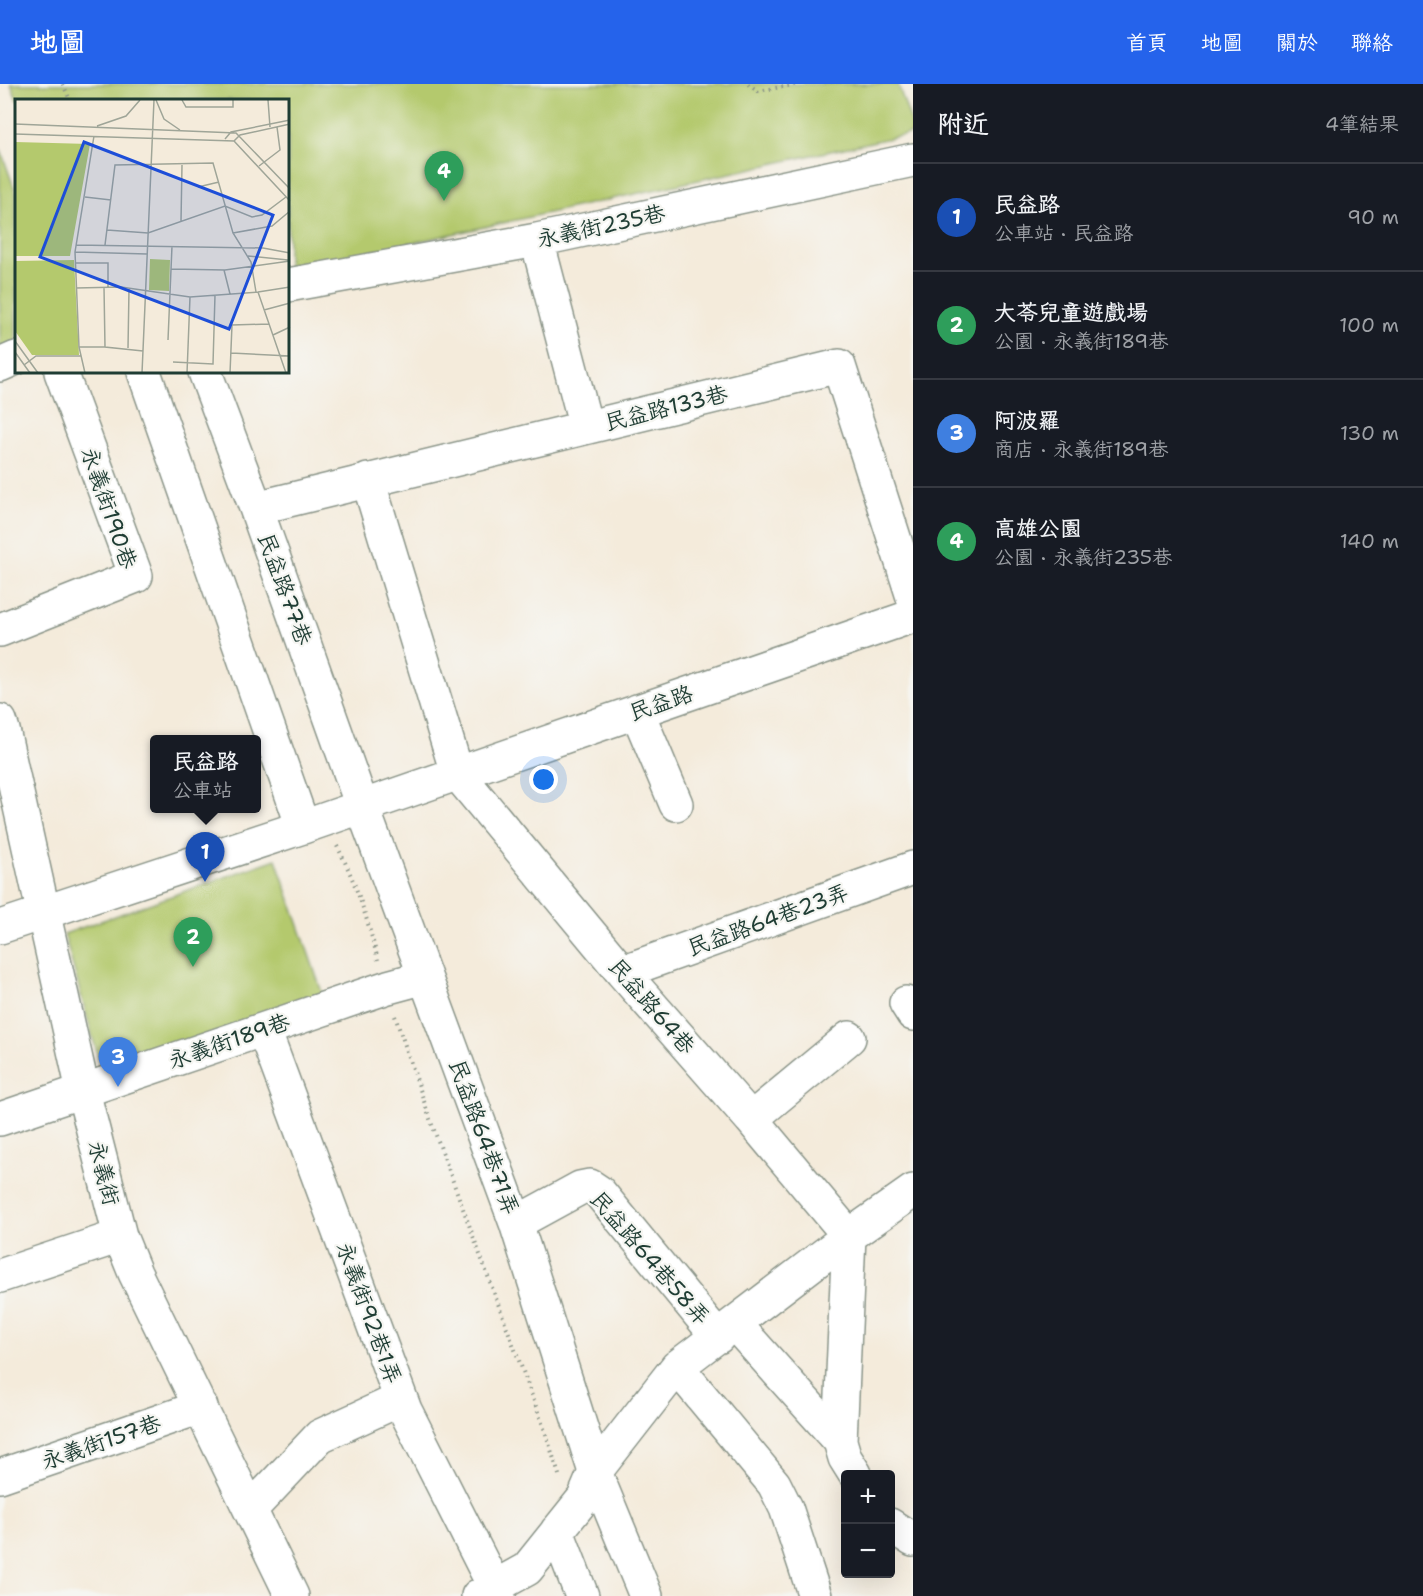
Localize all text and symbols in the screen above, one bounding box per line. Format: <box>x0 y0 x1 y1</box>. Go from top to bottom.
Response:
text: 地圖 <box>30 23 86 61</box>
text: 首頁 <box>1126 29 1168 57</box>
text: 地圖 <box>1201 29 1243 57</box>
text: 關於 <box>1276 29 1318 57</box>
text: 聯絡 <box>1351 29 1393 57</box>
inset map <box>15 99 290 374</box>
text: 附近 <box>937 106 989 141</box>
text: 4筆結果 <box>1325 111 1399 137</box>
pin: 4 <box>424 152 464 201</box>
text: 民益路 <box>994 190 1060 219</box>
street label: 永義街235巷 <box>534 198 668 254</box>
text: 1 <box>952 204 961 230</box>
text: 90 m <box>1347 204 1399 230</box>
text: 公車站 · 民益路 <box>994 220 1133 246</box>
text: 大苓兒童遊戲場 <box>994 298 1148 327</box>
text: 2 <box>950 312 964 338</box>
text: 100 m <box>1339 312 1399 338</box>
text: 公園 · 永義街189巷 <box>994 328 1168 354</box>
street label: 民益路133巷 <box>602 379 730 437</box>
text: 阿波羅 <box>994 406 1060 435</box>
text: 3 <box>950 420 964 446</box>
text: 130 m <box>1340 420 1399 446</box>
text: 商店 · 永義街189巷 <box>994 436 1168 462</box>
street label: 永義街190巷 <box>75 443 143 573</box>
text: 高雄公園 <box>994 514 1082 543</box>
text: 4 <box>950 528 964 554</box>
text: 140 m <box>1340 528 1399 554</box>
street label: 民益路77巷 <box>251 529 319 649</box>
text: 公園 · 永義街235巷 <box>994 544 1172 570</box>
street label: 民益路 <box>625 679 697 727</box>
popup <box>150 735 261 813</box>
text: 民益路 <box>172 747 239 776</box>
your location <box>529 765 558 794</box>
text: 公車站 <box>172 777 232 803</box>
pin: 1 <box>186 832 224 882</box>
street label: 民益路64巷23弄 <box>683 877 853 963</box>
pin: 2 <box>174 918 212 967</box>
street label: 民益路64巷 <box>602 952 702 1060</box>
street label: 永義街189巷 <box>164 1007 294 1075</box>
pin: 3 <box>98 1038 138 1087</box>
street label: 民益路64巷71弄 <box>442 1055 526 1219</box>
street label: 永義街 <box>82 1137 126 1209</box>
street label: 民益路64巷58弄 <box>584 1185 716 1331</box>
street label: 永義街92巷1弄 <box>330 1238 408 1388</box>
street label: 永義街157巷 <box>37 1408 165 1476</box>
map controls <box>841 1470 895 1578</box>
button: + <box>841 1470 895 1524</box>
button: − <box>841 1524 895 1578</box>

